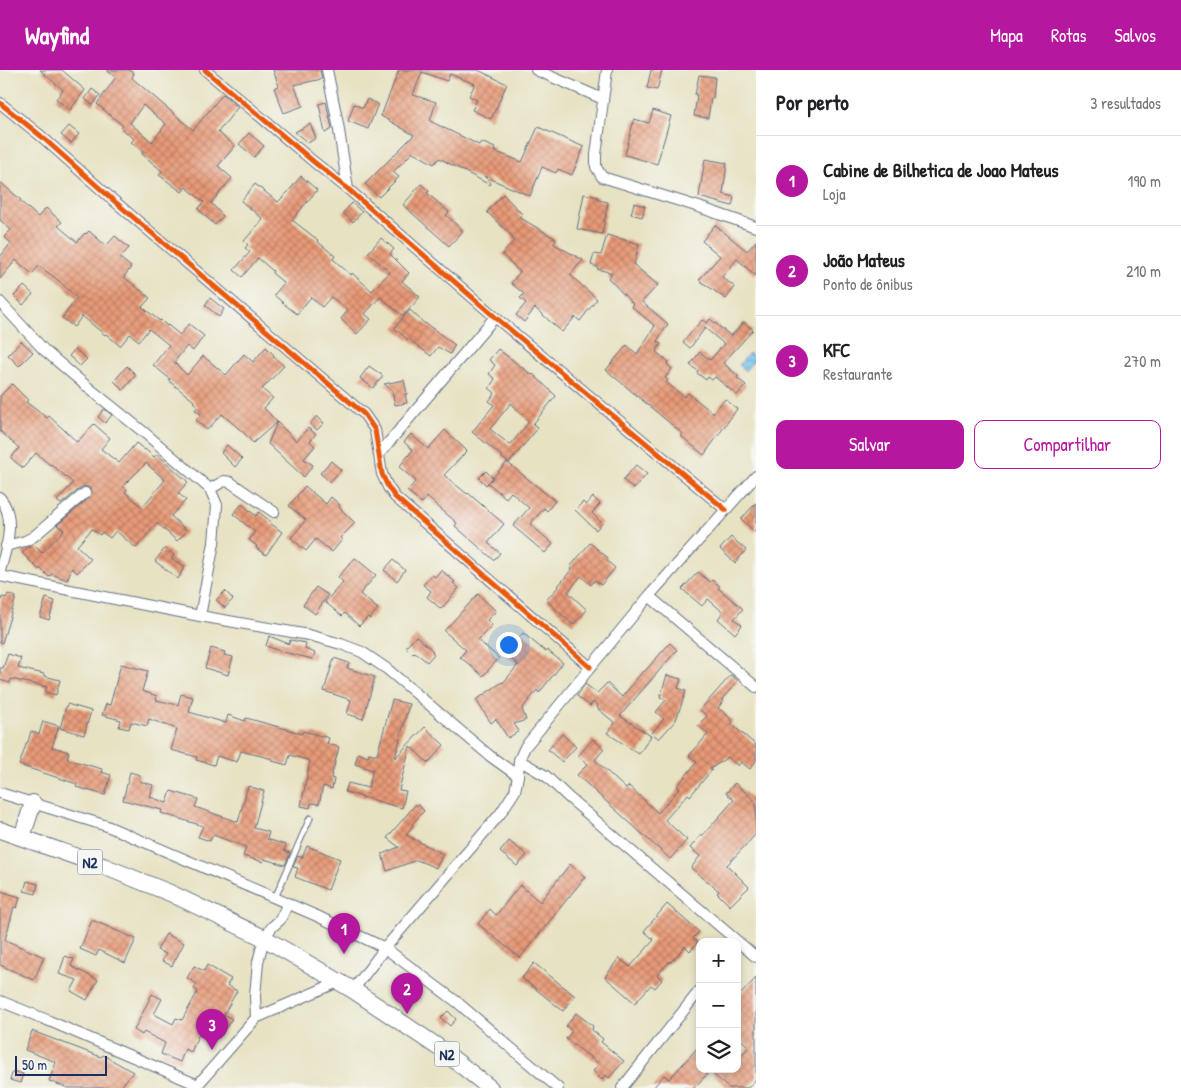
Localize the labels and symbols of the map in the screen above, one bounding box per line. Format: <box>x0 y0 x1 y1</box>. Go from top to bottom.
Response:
your location <box>496 632 522 658</box>
road number: N2 <box>78 850 102 874</box>
pin: 1 <box>328 913 360 954</box>
pin: 2 <box>391 973 423 1014</box>
pin: 3 <box>196 1009 228 1050</box>
road number: N2 <box>434 1042 460 1066</box>
scale bar <box>15 1053 108 1076</box>

